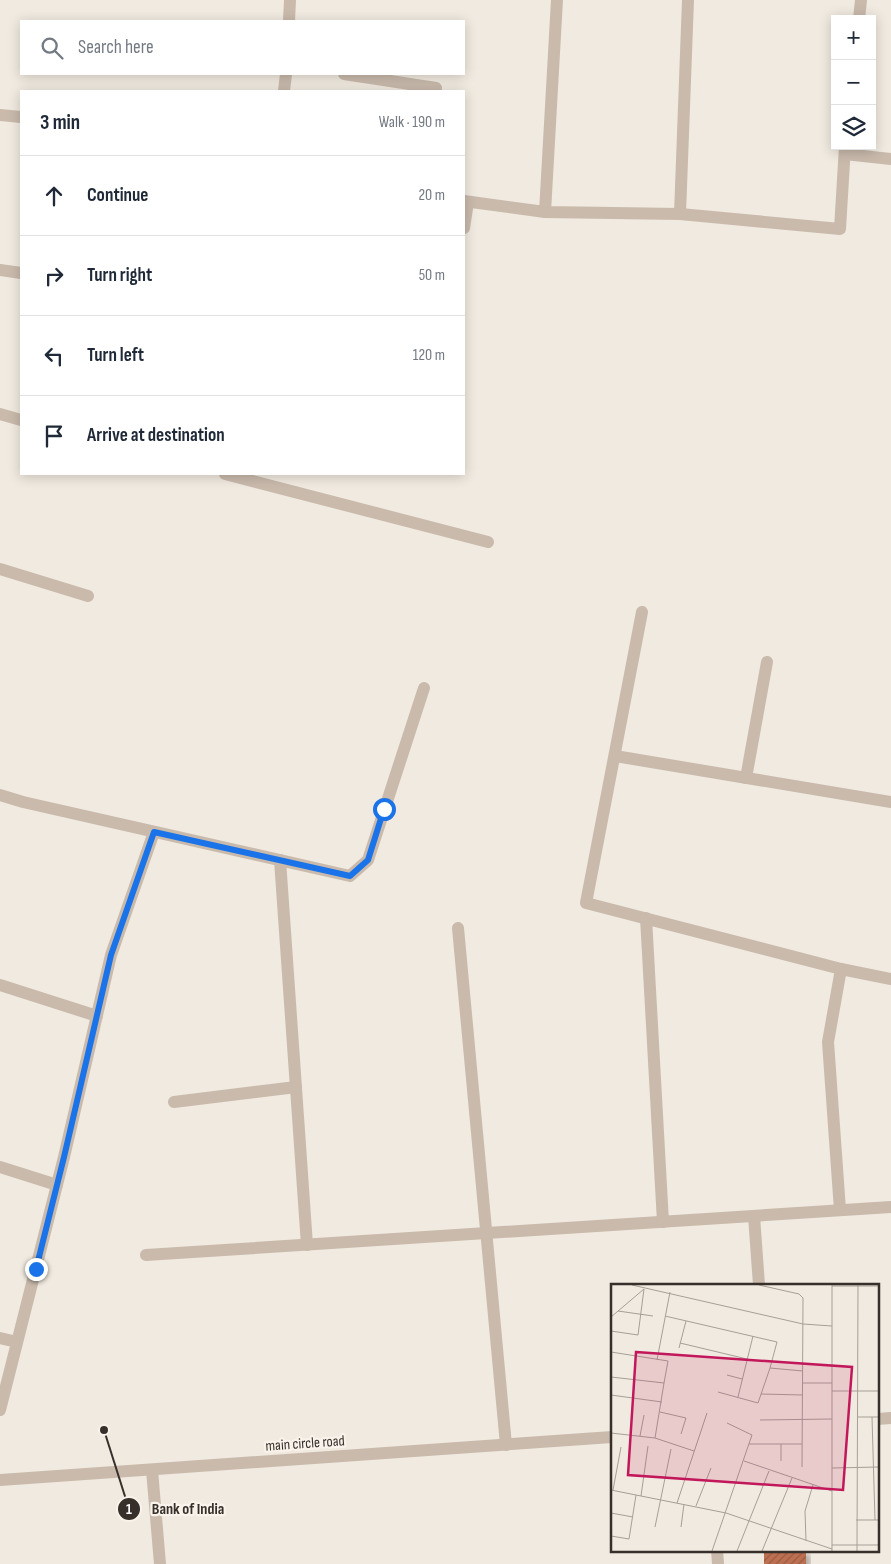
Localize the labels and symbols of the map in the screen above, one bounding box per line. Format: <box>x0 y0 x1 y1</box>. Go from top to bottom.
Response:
route start <box>373 798 396 821</box>
route end <box>25 1258 48 1281</box>
inset map <box>611 1284 878 1552</box>
street label: main circle road <box>265 1431 345 1456</box>
callout: Bank of India <box>117 1493 234 1524</box>
text: 1 <box>126 1500 132 1519</box>
text: Bank of India <box>152 1500 224 1519</box>

